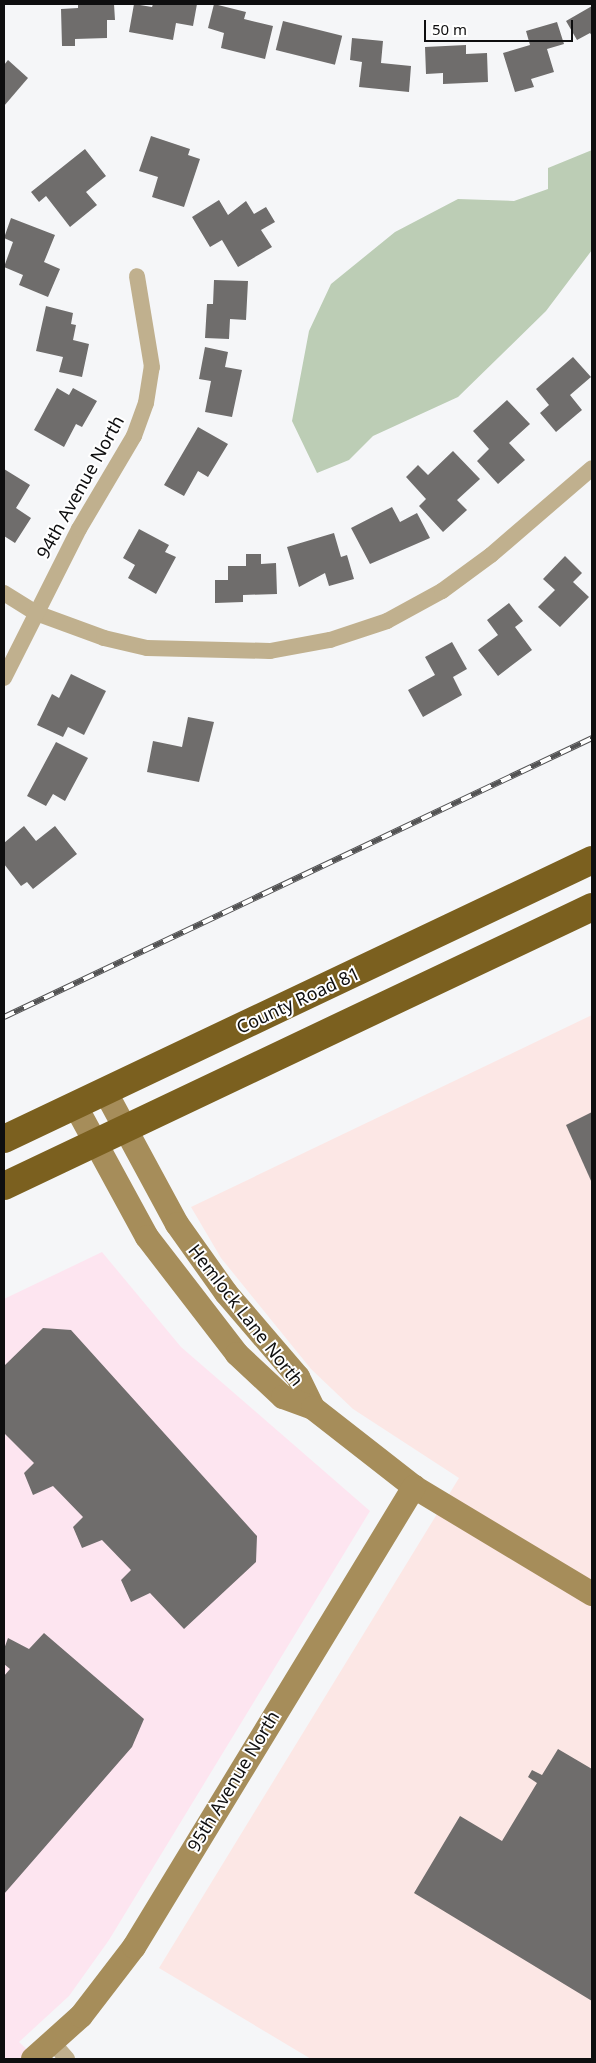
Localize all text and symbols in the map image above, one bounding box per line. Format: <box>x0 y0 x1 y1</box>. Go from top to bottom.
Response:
scale bar <box>426 10 575 42</box>
text: 50 m <box>432 19 467 39</box>
street label: 94th Avenue North <box>32 412 128 562</box>
street label: County Road 81 <box>233 962 363 1038</box>
street label: Hemlock Lane North <box>184 1240 308 1390</box>
street label: 95th Avenue North <box>182 1707 284 1855</box>

